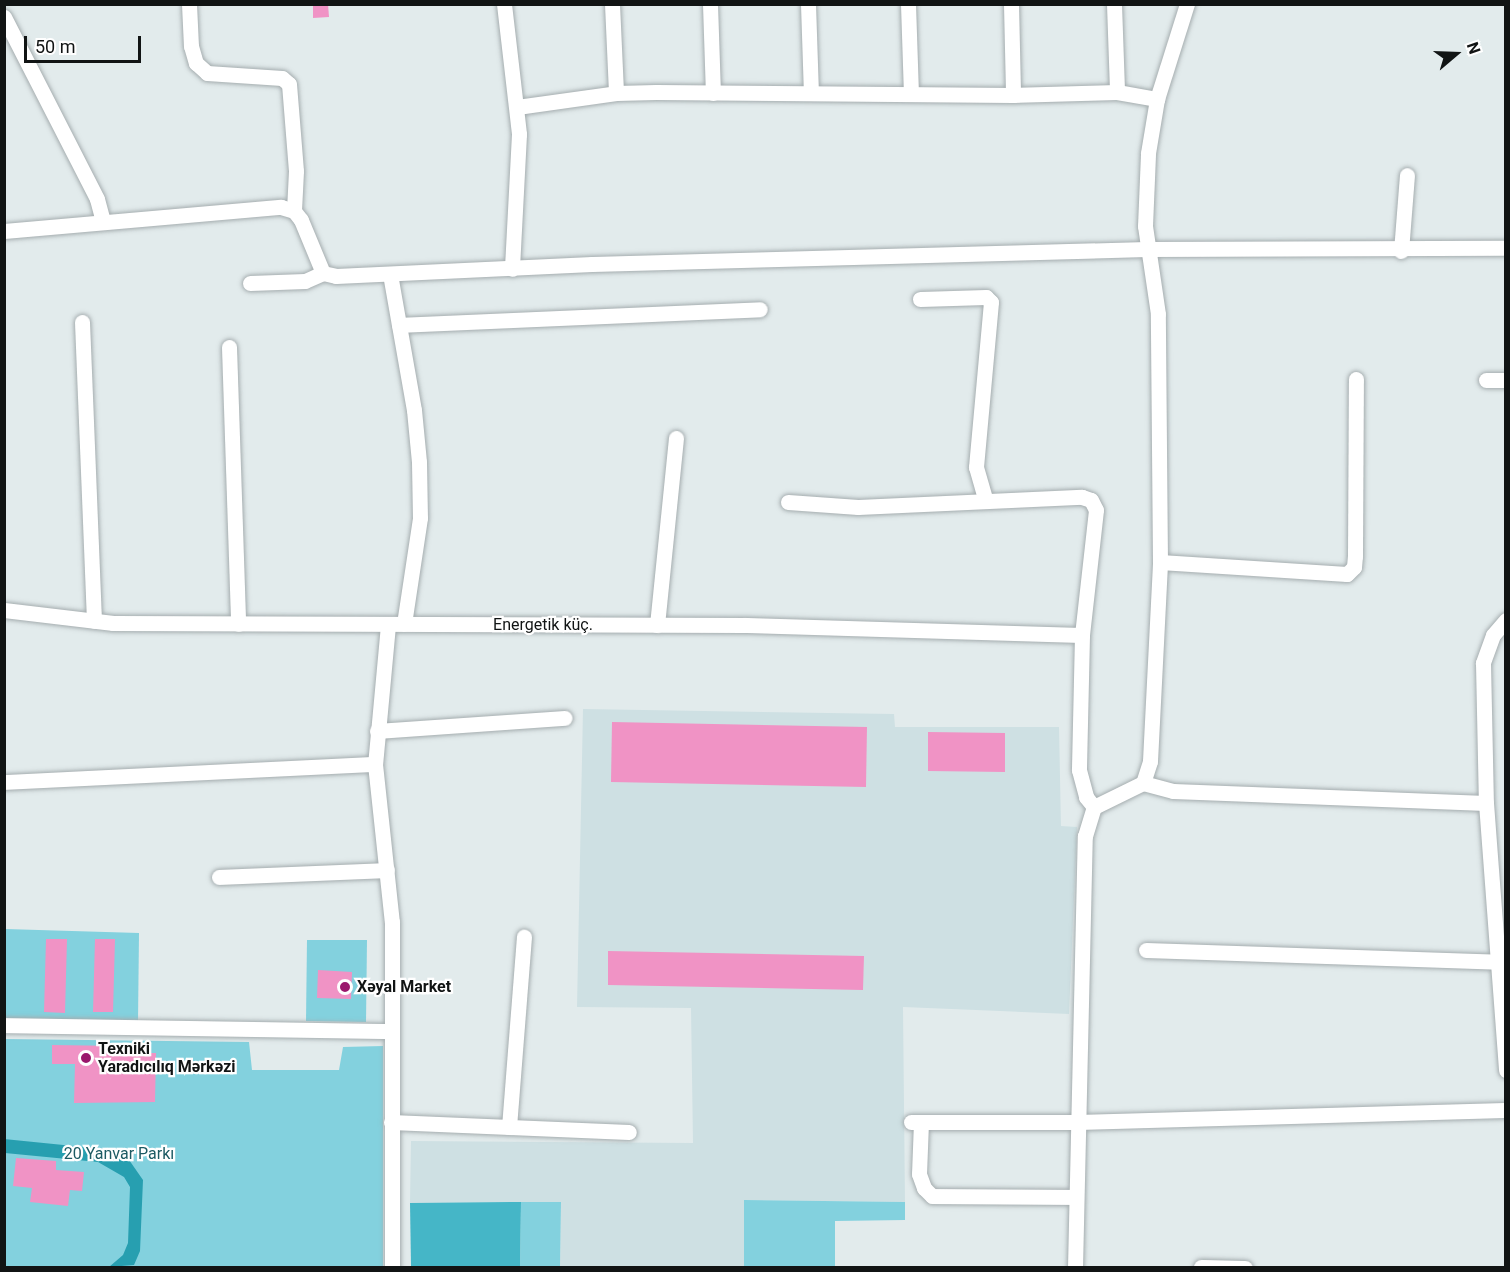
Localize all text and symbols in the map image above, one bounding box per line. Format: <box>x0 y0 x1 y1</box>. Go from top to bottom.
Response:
scale bar <box>27 24 144 62</box>
north arrow <box>1426 24 1486 84</box>
text: 50 m <box>35 36 75 57</box>
text: N <box>1463 40 1484 56</box>
street label: Energetik küç. <box>493 615 593 635</box>
place label: Xəyal Market <box>357 977 451 997</box>
marker: Xəyal Market <box>338 980 352 994</box>
place label: Texniki Yaradıcılıq Mərkəzi <box>98 1039 236 1077</box>
marker: Texniki Yaradıcılıq Mərkəzi <box>79 1051 93 1065</box>
park label: 20 Yanvar Parkı <box>64 1144 174 1164</box>

